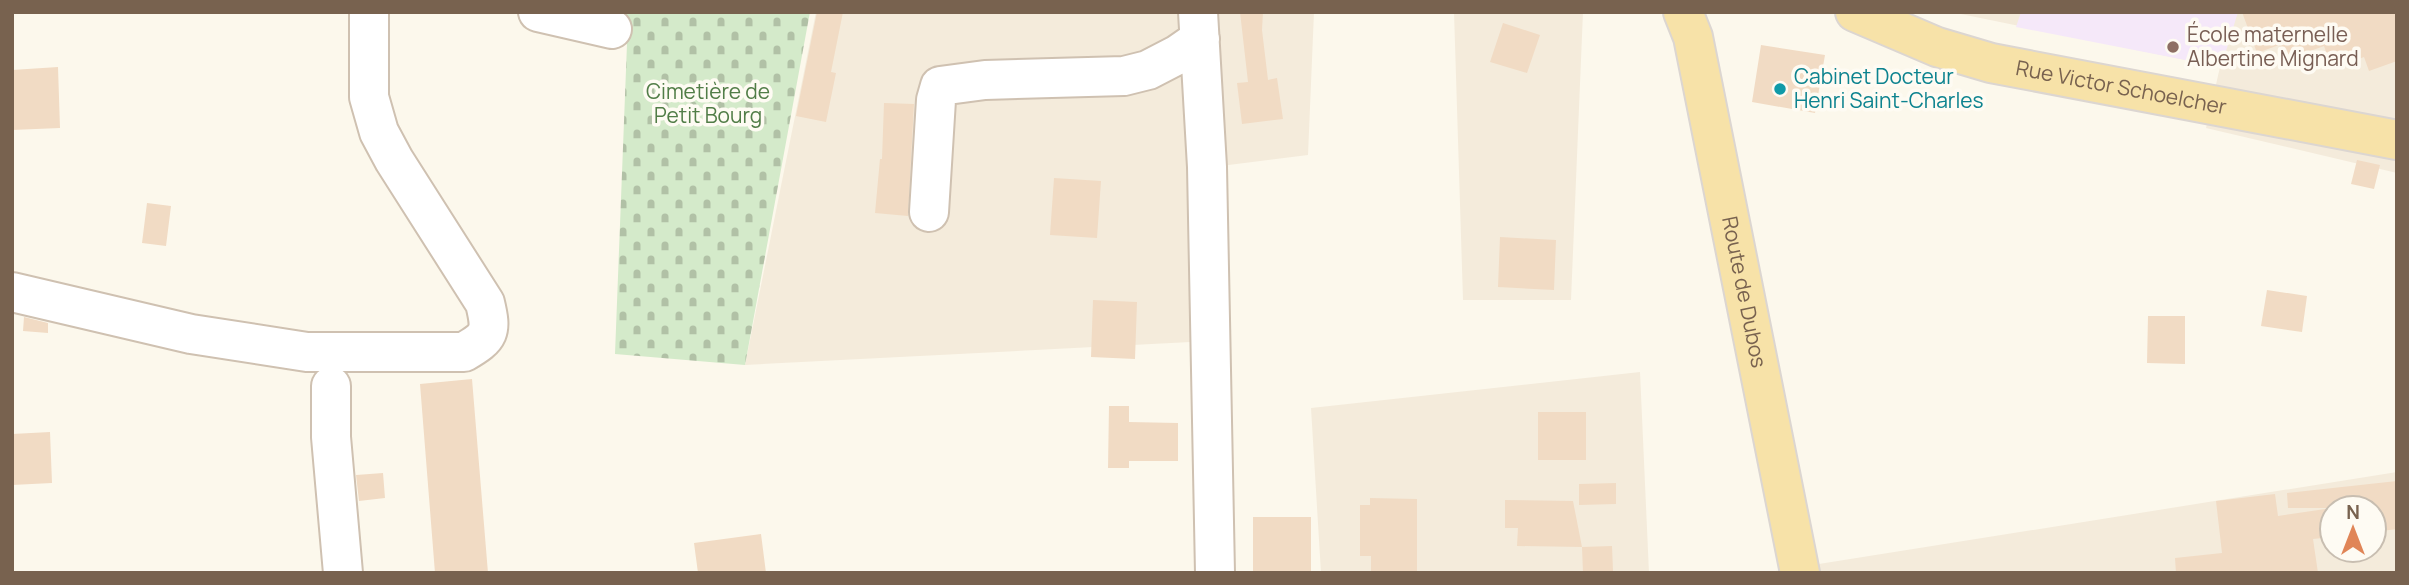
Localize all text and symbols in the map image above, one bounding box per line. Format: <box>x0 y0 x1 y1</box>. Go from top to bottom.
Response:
place label: École maternelle Albertine Mignard <box>2187 20 2359 72</box>
marker: École maternelle Albertine Mignard <box>2165 39 2181 55</box>
street label: Rue Victor Schoelcher <box>2014 53 2229 120</box>
place label: Cabinet Docteur Henri Saint-Charles <box>1794 62 1984 114</box>
park label: Cimetière de Petit Bourg <box>646 77 770 129</box>
marker: Cabinet Docteur Henri Saint-Charles <box>1772 81 1788 97</box>
street label: Route de Dubos <box>1716 214 1774 370</box>
north arrow <box>2318 494 2388 564</box>
text: N <box>2346 499 2360 525</box>

